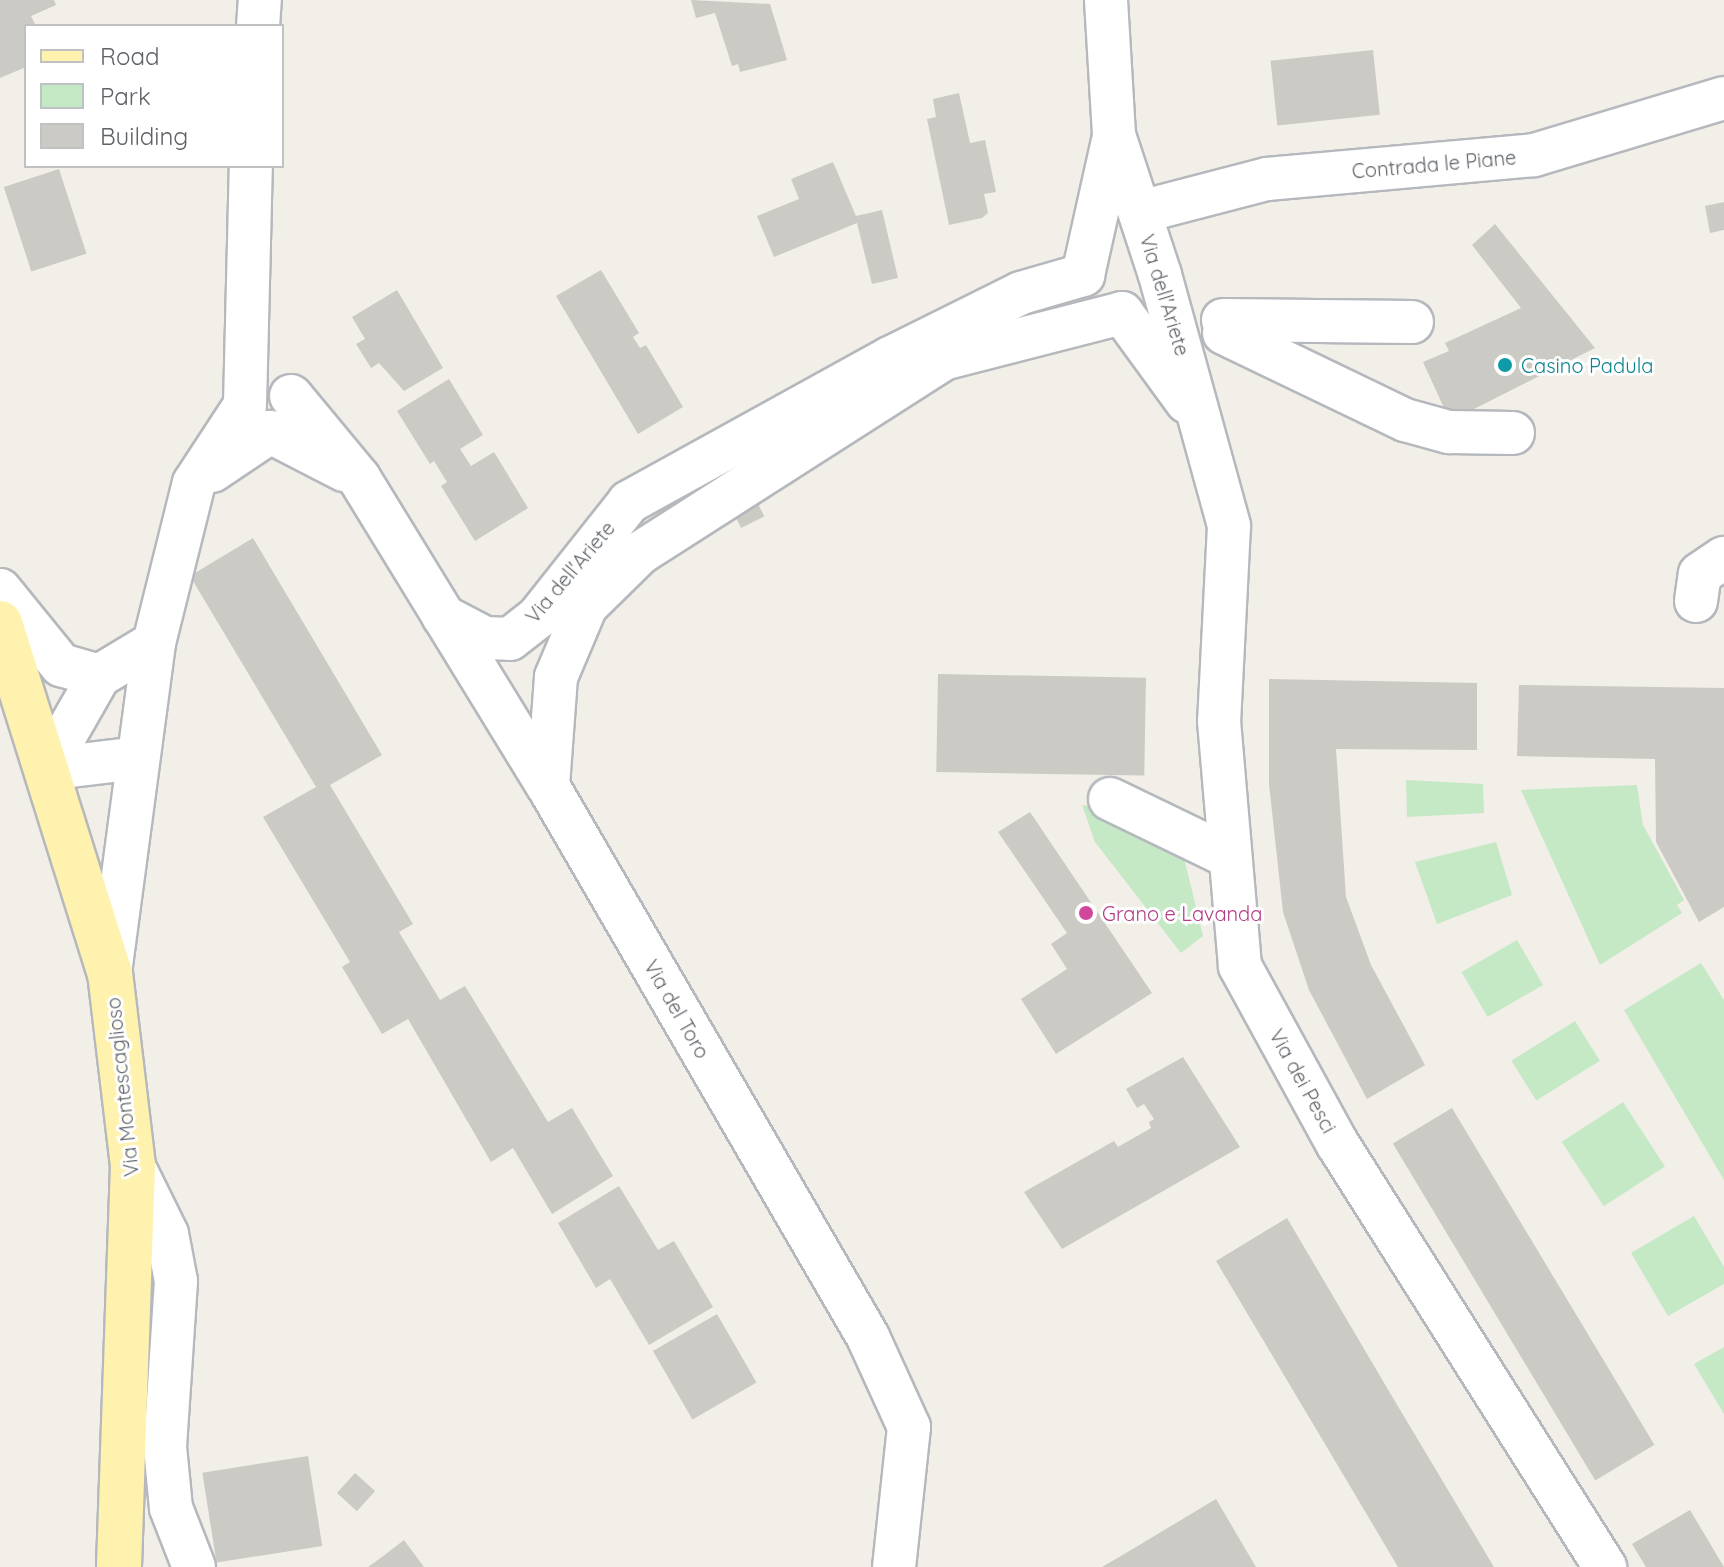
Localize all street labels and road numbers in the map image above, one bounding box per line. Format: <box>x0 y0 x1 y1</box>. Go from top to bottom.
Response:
street label: Contrada le Piane <box>1351 145 1517 183</box>
street label: Via dell'Ariete <box>1135 231 1195 359</box>
street label: Via dell'Ariete <box>520 516 620 628</box>
street label: Via del Toro <box>639 955 715 1063</box>
street label: Via Montescaglioso <box>101 996 143 1178</box>
street label: Via dei Pesci <box>1265 1025 1341 1137</box>

